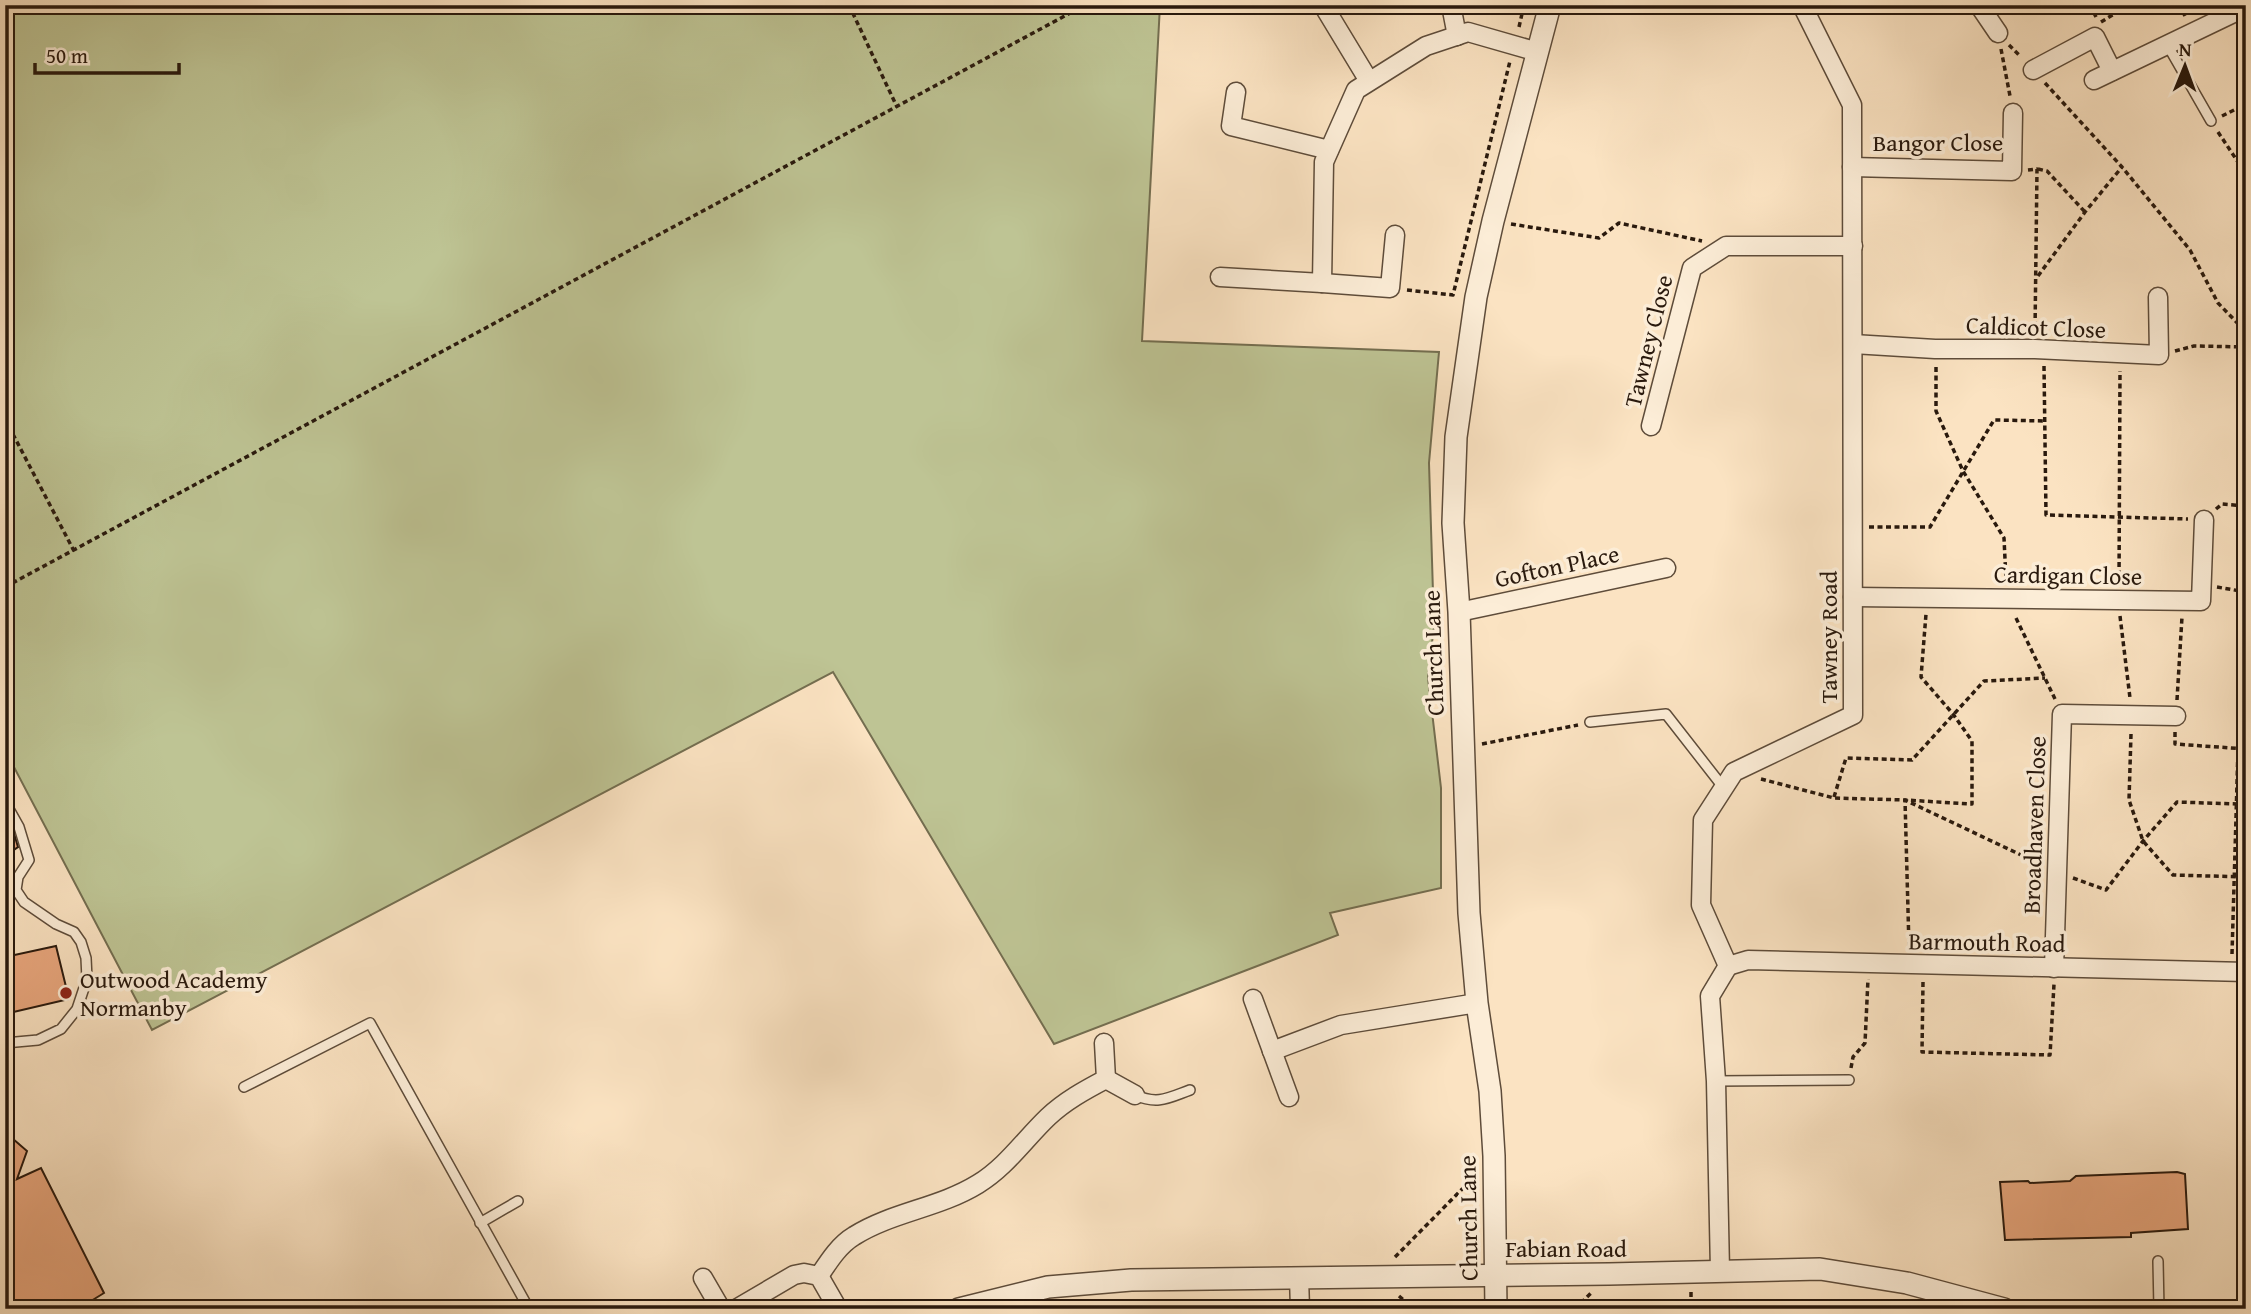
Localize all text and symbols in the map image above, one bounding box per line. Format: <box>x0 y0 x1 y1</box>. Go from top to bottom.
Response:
scale bar <box>35 32 178 76</box>
north arrow <box>2150 32 2220 102</box>
text: N <box>2179 35 2192 63</box>
text: 50 m <box>46 40 88 71</box>
street label: Bangor Close <box>1873 125 2003 160</box>
street label: Tawney Close <box>1615 271 1681 411</box>
street label: Caldicot Close <box>1965 307 2107 347</box>
street label: Gofton Place <box>1492 536 1622 596</box>
street label: Cardigan Close <box>1993 556 2143 594</box>
street label: Tawney Road <box>1811 570 1846 703</box>
street label: Church Lane <box>1413 589 1453 717</box>
street label: Broadhaven Close <box>2013 735 2055 915</box>
street label: Barmouth Road <box>1908 923 2066 961</box>
place label: Outwood Academy Normanby <box>80 962 268 1025</box>
marker: Outwood Academy Normanby <box>58 985 74 1001</box>
street label: Church Lane <box>1449 1155 1487 1281</box>
street label: Fabian Road <box>1505 1231 1627 1266</box>

